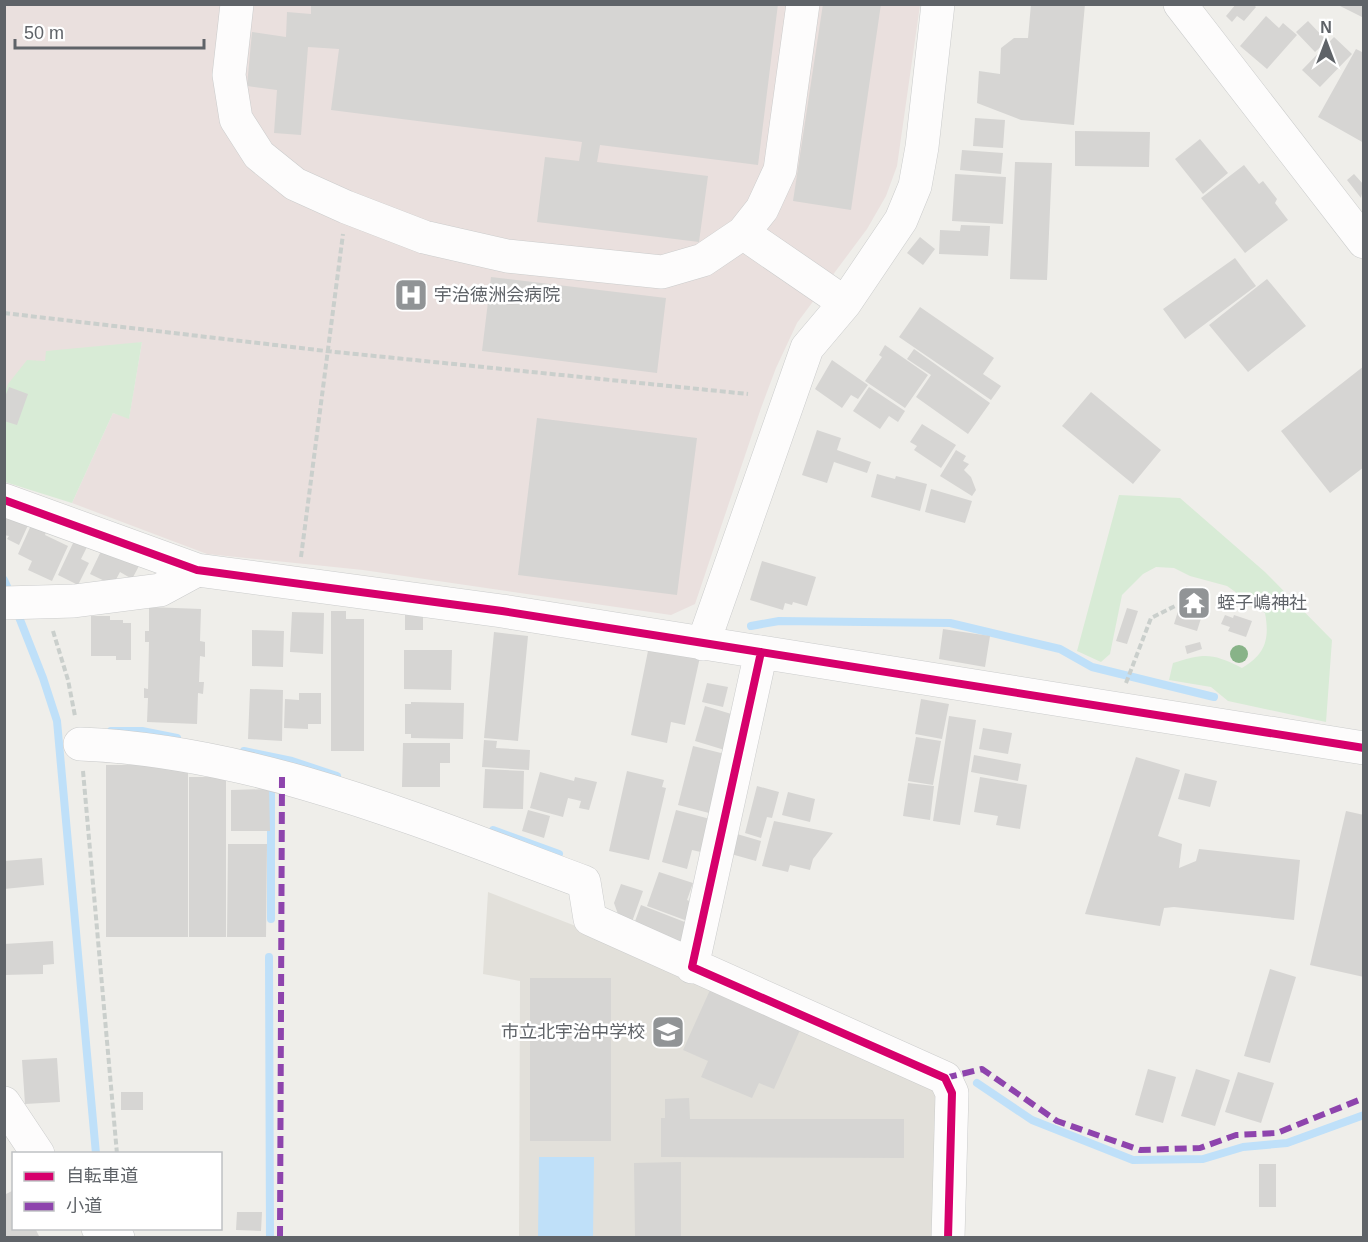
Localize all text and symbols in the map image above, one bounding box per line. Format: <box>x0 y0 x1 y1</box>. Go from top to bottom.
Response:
scale bar <box>15 12 204 50</box>
north arrow <box>1296 12 1356 72</box>
text: N <box>1320 19 1332 36</box>
text: 50 m <box>24 23 64 43</box>
hospital icon: 宇治徳洲会病院 <box>393 277 429 313</box>
place label: 宇治徳洲会病院 <box>434 285 560 305</box>
temple icon: 蛭子嶋神社 <box>1176 585 1212 621</box>
place label: 蛭子嶋神社 <box>1217 593 1307 613</box>
school or university icon: 市立北宇治中学校 <box>650 1014 686 1050</box>
place label: 市立北宇治中学校 <box>501 1022 645 1042</box>
legend <box>12 1152 222 1230</box>
text: 自転車道 <box>66 1166 138 1186</box>
text: 小道 <box>66 1196 102 1216</box>

